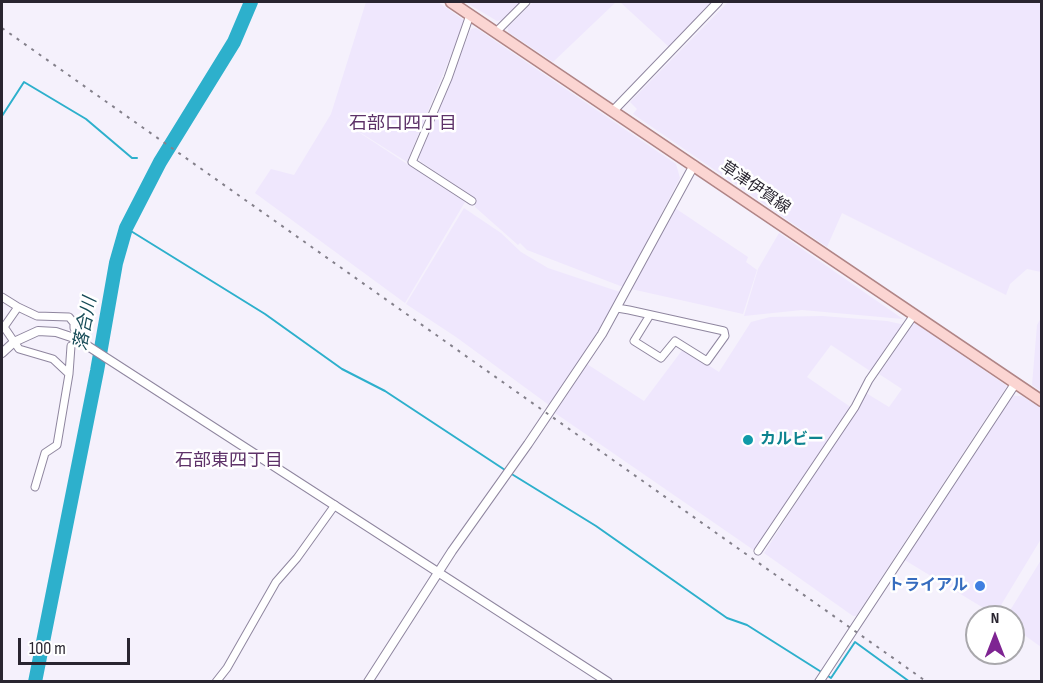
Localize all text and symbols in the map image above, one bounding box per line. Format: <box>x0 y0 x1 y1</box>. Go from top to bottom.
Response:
district label: 石部口四丁目 <box>349 113 457 135</box>
street label: 草津伊賀線 <box>716 158 794 218</box>
water label: 落合川 <box>70 295 102 353</box>
place label: カルビー <box>760 430 824 450</box>
marker: カルビー <box>741 433 755 447</box>
district label: 石部東四丁目 <box>175 450 283 472</box>
place label: トライアル <box>888 576 968 596</box>
marker: トライアル <box>973 579 987 593</box>
north arrow <box>965 605 1025 665</box>
text: N <box>991 609 999 628</box>
scale bar <box>21 626 134 664</box>
text: 100 m <box>29 638 66 659</box>

